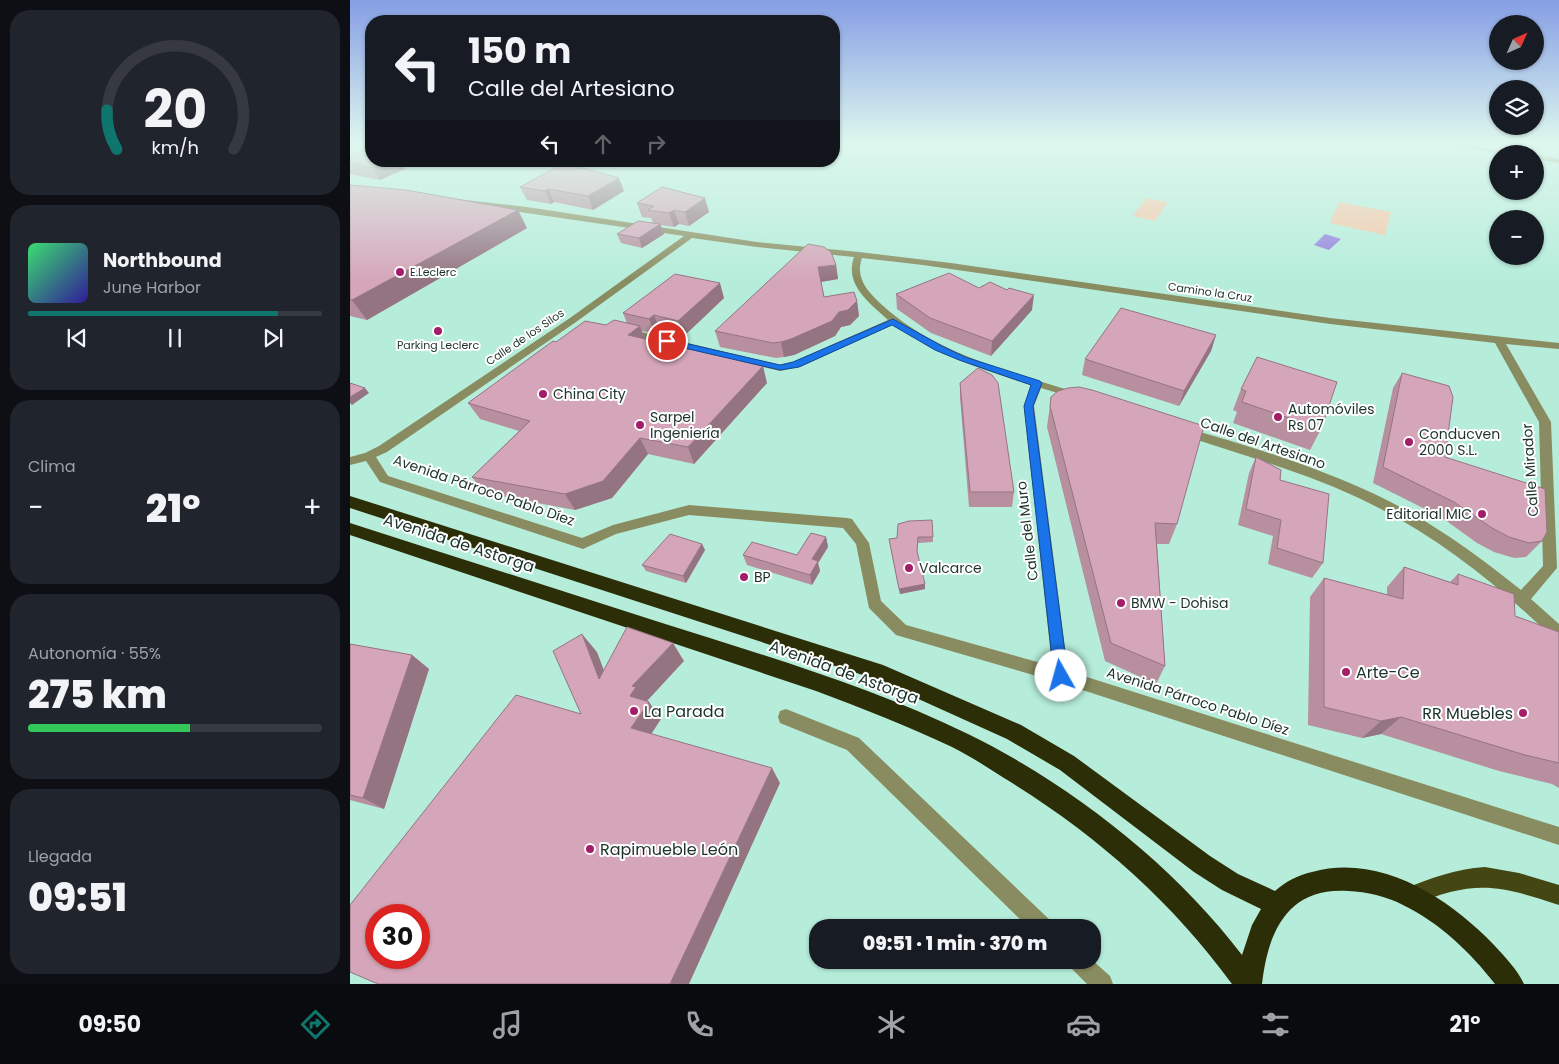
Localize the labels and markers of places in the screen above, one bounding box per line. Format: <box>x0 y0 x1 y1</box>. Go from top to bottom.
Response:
place label: E.Leclerc <box>410 264 457 280</box>
marker: E.Leclerc <box>394 266 406 278</box>
pin <box>646 320 688 362</box>
marker: Parking Leclerc <box>432 325 444 337</box>
place label: Parking Leclerc <box>397 337 479 353</box>
place label: China City <box>553 384 626 404</box>
marker: China City <box>537 388 549 400</box>
place label: Automóviles Rs 07 <box>1288 399 1375 435</box>
place label: Sarpel Ingeniería <box>650 407 720 443</box>
marker: Automóviles Rs 07 <box>1272 411 1284 423</box>
marker: Sarpel Ingeniería <box>634 419 646 431</box>
place label: Conducven 2000 S.L. <box>1419 424 1500 460</box>
marker: Conducven 2000 S.L. <box>1403 436 1415 448</box>
place label: Editorial MIC <box>1386 504 1472 524</box>
marker: Editorial MIC <box>1476 508 1488 520</box>
place label: Valcarce <box>919 558 982 578</box>
marker: Valcarce <box>903 562 915 574</box>
place label: BP <box>754 567 771 587</box>
marker: BP <box>738 571 750 583</box>
place label: BMW - Dohisa <box>1131 593 1229 613</box>
marker: BMW - Dohisa <box>1115 597 1127 609</box>
place label: Arte-Ce <box>1356 661 1420 684</box>
marker: Arte-Ce <box>1340 666 1352 678</box>
place label: La Parada <box>644 700 725 723</box>
place label: RR Muebles <box>1422 702 1513 725</box>
marker: La Parada <box>628 705 640 717</box>
marker: RR Muebles <box>1517 707 1529 719</box>
place label: Rapimueble León <box>600 838 738 861</box>
marker: Rapimueble León <box>584 843 596 855</box>

